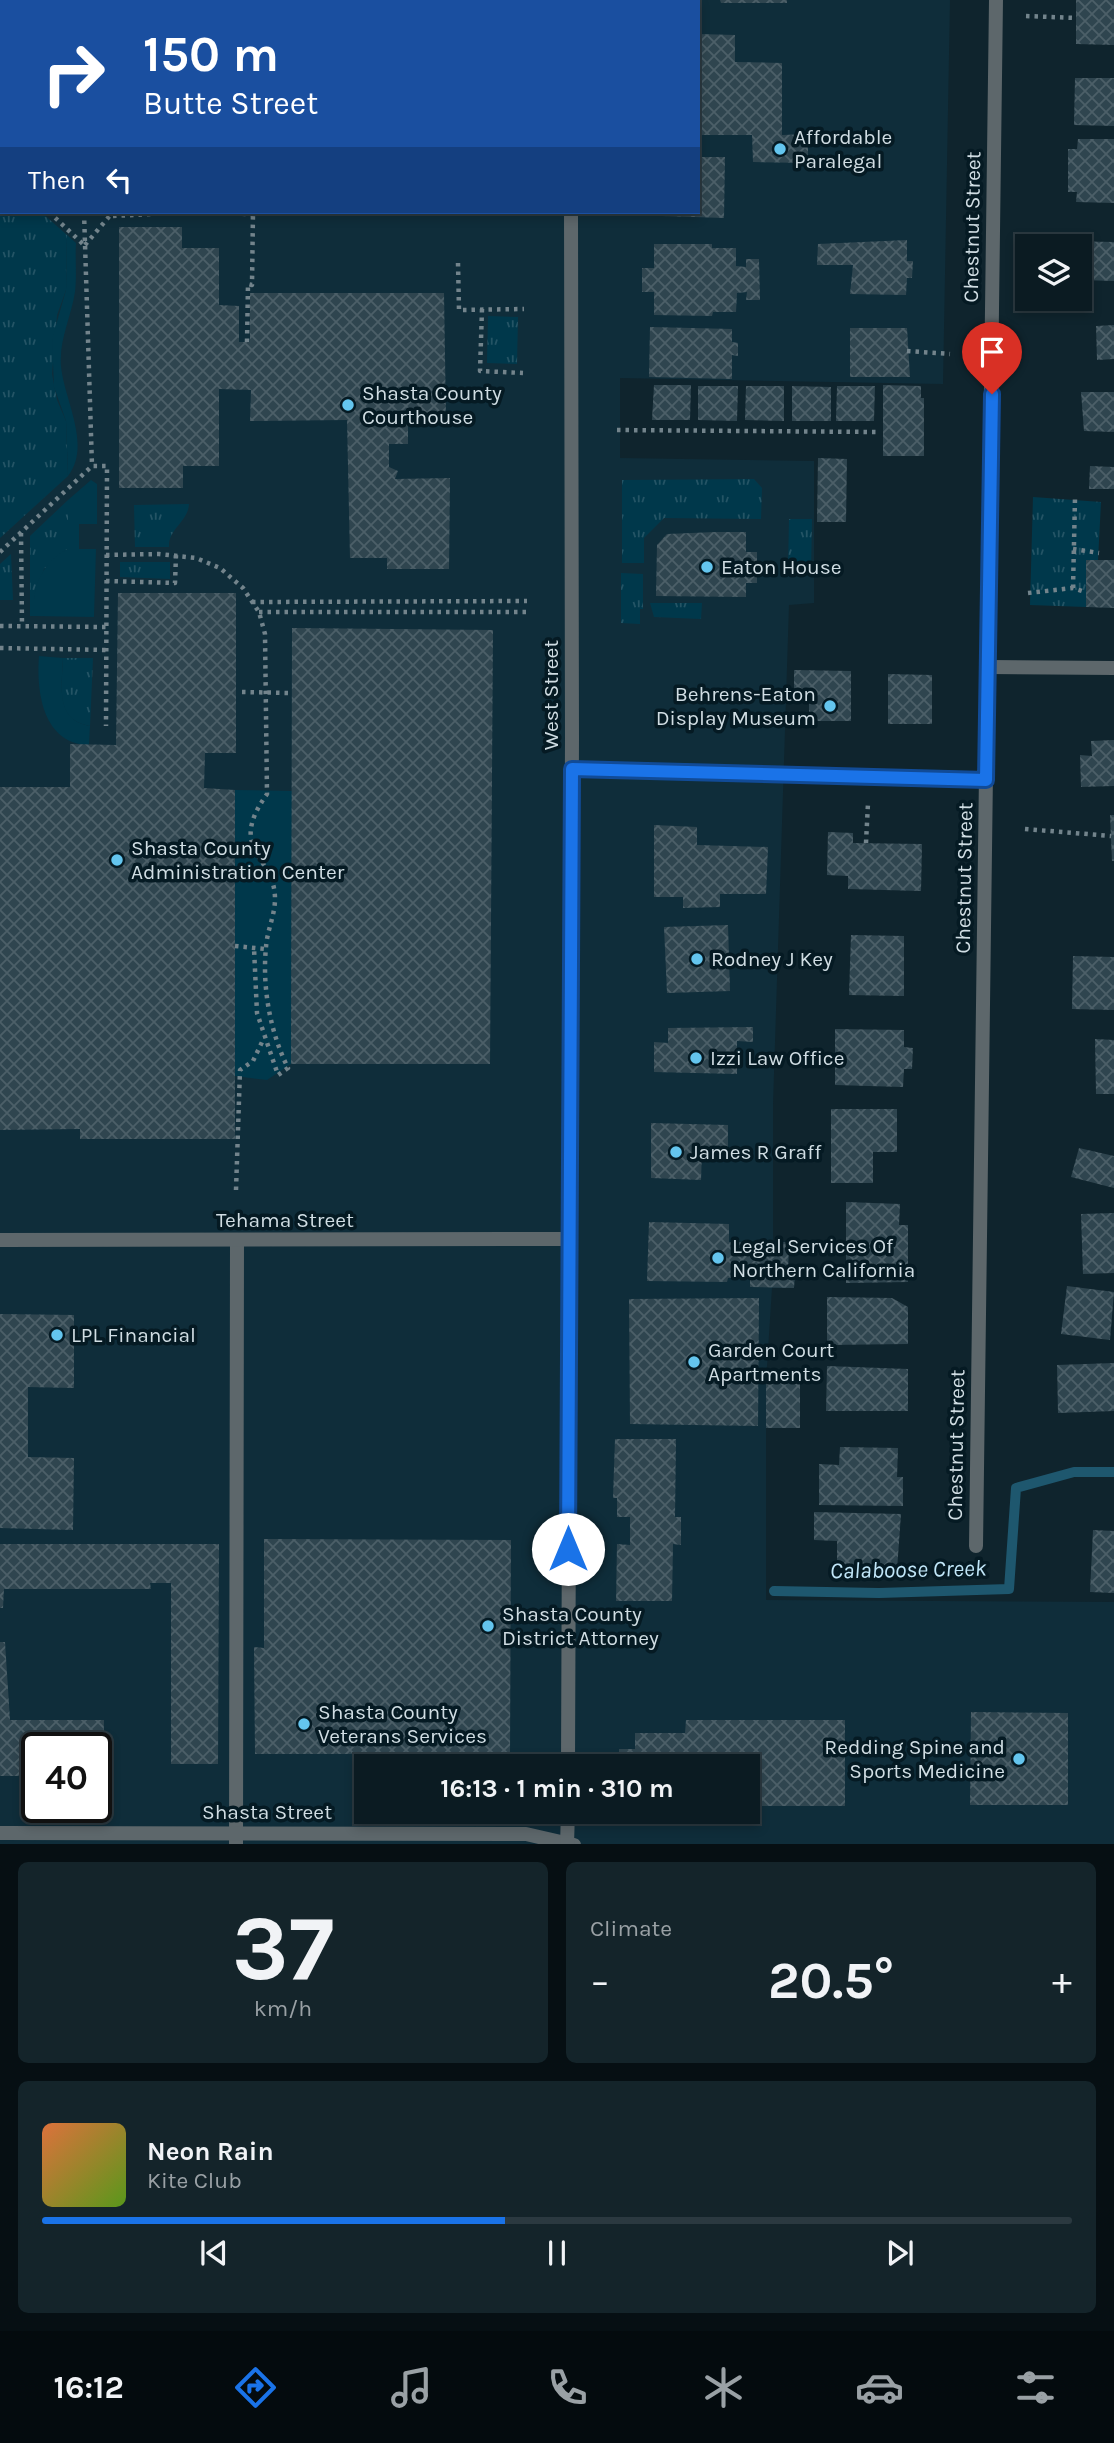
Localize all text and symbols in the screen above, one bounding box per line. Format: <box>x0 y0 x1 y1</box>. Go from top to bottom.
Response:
text: 150 m <box>143 26 279 83</box>
icon: right <box>28 28 119 119</box>
text: Butte Street <box>143 85 318 122</box>
place label: Affordable Paralegal <box>794 125 892 173</box>
marker: Affordable Paralegal <box>772 141 788 157</box>
street label: Chestnut Street <box>959 151 985 303</box>
icon: left <box>100 161 138 199</box>
text: Then <box>28 165 86 196</box>
map controls <box>1015 234 1092 311</box>
button: layers <box>1015 234 1092 311</box>
pin <box>962 322 1022 394</box>
icon: arrive <box>973 333 1011 371</box>
place label: Shasta County Courthouse <box>362 381 502 429</box>
marker: Shasta County Courthouse <box>340 397 356 413</box>
place label: Eaton House <box>721 555 841 579</box>
marker: Eaton House <box>699 559 715 575</box>
street label: West Street <box>539 640 563 750</box>
place label: Behrens-Eaton Display Museum <box>656 682 816 730</box>
marker: Behrens-Eaton Display Museum <box>822 698 838 714</box>
street label: Chestnut Street <box>951 802 977 954</box>
place label: Shasta County Administration Center <box>131 836 345 884</box>
marker: Shasta County Administration Center <box>109 852 125 868</box>
place label: Rodney J Key <box>711 947 833 971</box>
marker: Rodney J Key <box>689 951 705 967</box>
place label: Izzi Law Office <box>710 1046 844 1070</box>
marker: Izzi Law Office <box>688 1050 704 1066</box>
place label: James R Graff <box>690 1140 822 1164</box>
marker: James R Graff <box>668 1144 684 1160</box>
street label: Tehama Street <box>216 1208 354 1232</box>
place label: Legal Services Of Northern California <box>732 1234 915 1282</box>
marker: Legal Services Of Northern California <box>710 1250 726 1266</box>
place label: LPL Financial <box>71 1323 196 1347</box>
marker: LPL Financial <box>49 1327 65 1343</box>
place label: Garden Court Apartments <box>708 1338 834 1386</box>
marker: Garden Court Apartments <box>686 1354 702 1370</box>
street label: Chestnut Street <box>943 1369 969 1521</box>
position arrow <box>531 1512 605 1586</box>
water label: Calaboose Creek <box>830 1555 987 1584</box>
place label: Shasta County District Attorney <box>502 1602 659 1650</box>
marker: Shasta County District Attorney <box>480 1618 496 1634</box>
place label: Shasta County Veterans Services <box>318 1700 487 1748</box>
marker: Shasta County Veterans Services <box>296 1716 312 1732</box>
speed limit sign: 40 <box>21 1732 112 1823</box>
place label: Redding Spine and Sports Medicine <box>824 1735 1005 1783</box>
marker: Redding Spine and Sports Medicine <box>1011 1751 1027 1767</box>
text: 16:13 · 1 min · 310 m <box>440 1773 674 1804</box>
street label: Shasta Street <box>202 1800 332 1824</box>
text: 37 <box>232 1896 334 2002</box>
text: Climate <box>590 1915 672 1942</box>
text: 20.5° <box>768 1950 894 2011</box>
text: − <box>590 1959 610 2004</box>
text: + <box>1052 1959 1072 2004</box>
text: km/h <box>254 1995 312 2022</box>
text: Neon Rain <box>147 2136 274 2167</box>
text: Kite Club <box>147 2167 242 2194</box>
icon: previous <box>195 2234 233 2272</box>
icon: pause <box>538 2234 576 2272</box>
icon: next <box>881 2234 919 2272</box>
icon: directions <box>231 2363 280 2412</box>
icon: music <box>387 2363 436 2412</box>
icon: phone <box>543 2363 592 2412</box>
icon: climate <box>699 2363 748 2412</box>
icon: car <box>855 2363 904 2412</box>
icon: filters <box>1011 2363 1060 2412</box>
text: 16:12 <box>54 2369 124 2406</box>

